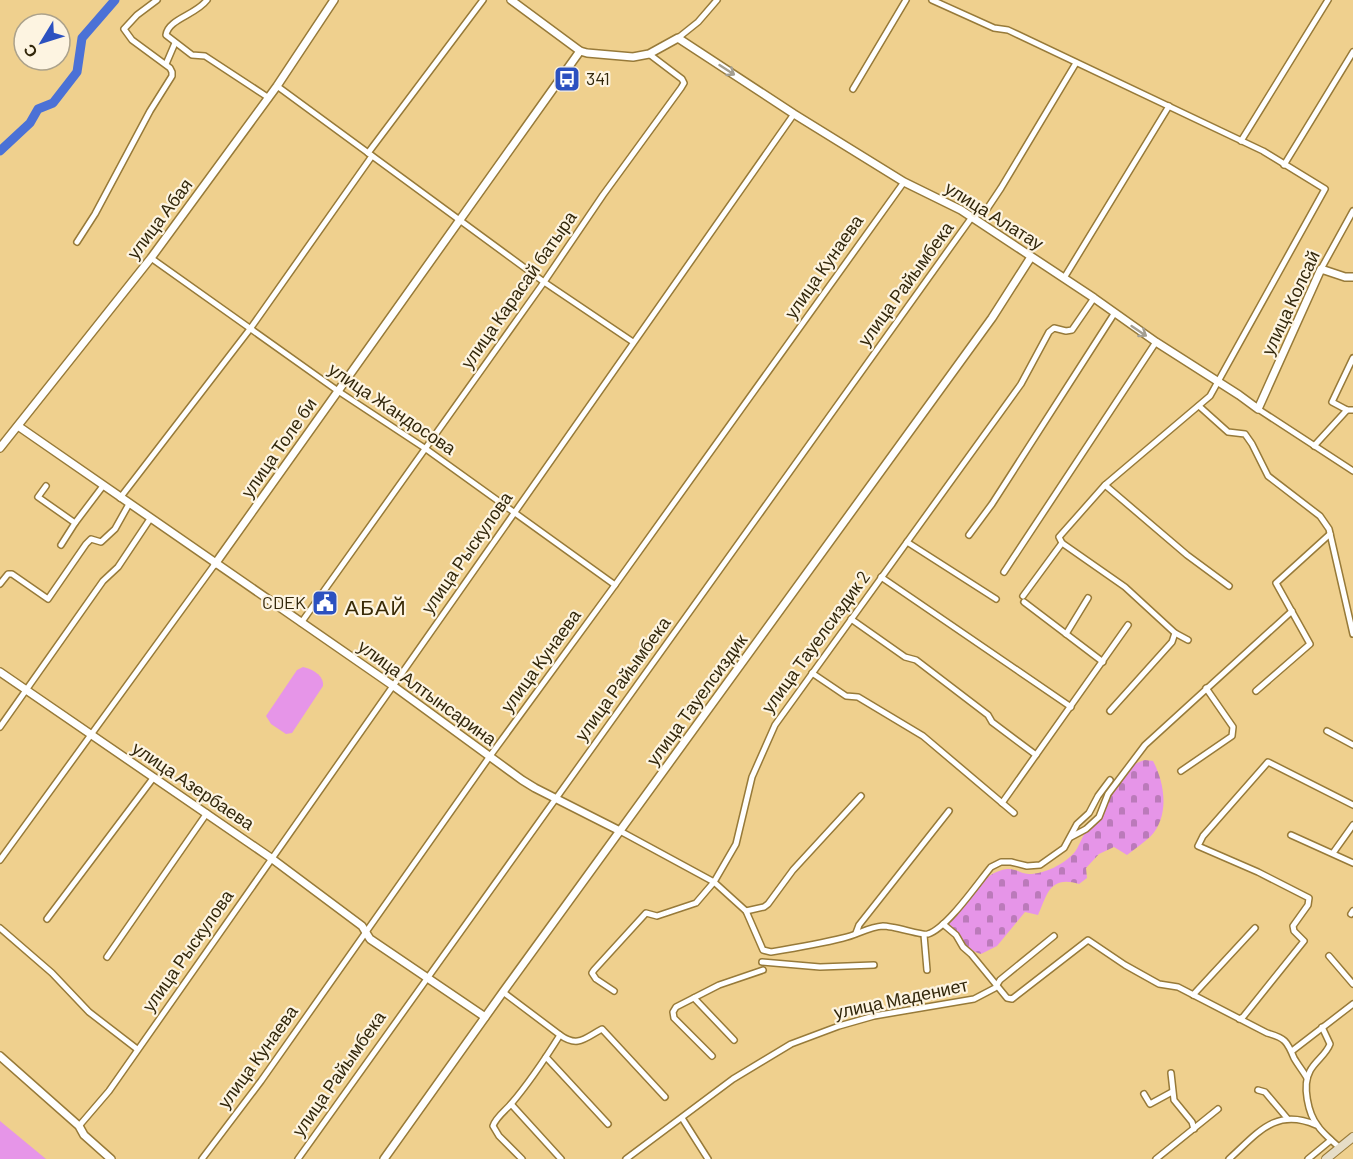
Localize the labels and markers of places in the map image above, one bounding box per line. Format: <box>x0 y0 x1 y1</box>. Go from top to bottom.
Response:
bus stop icon: 341 <box>552 64 582 94</box>
place label: 341 <box>586 67 610 89</box>
public building icon: CDEK <box>310 588 340 618</box>
place label: CDEK <box>262 591 306 613</box>

